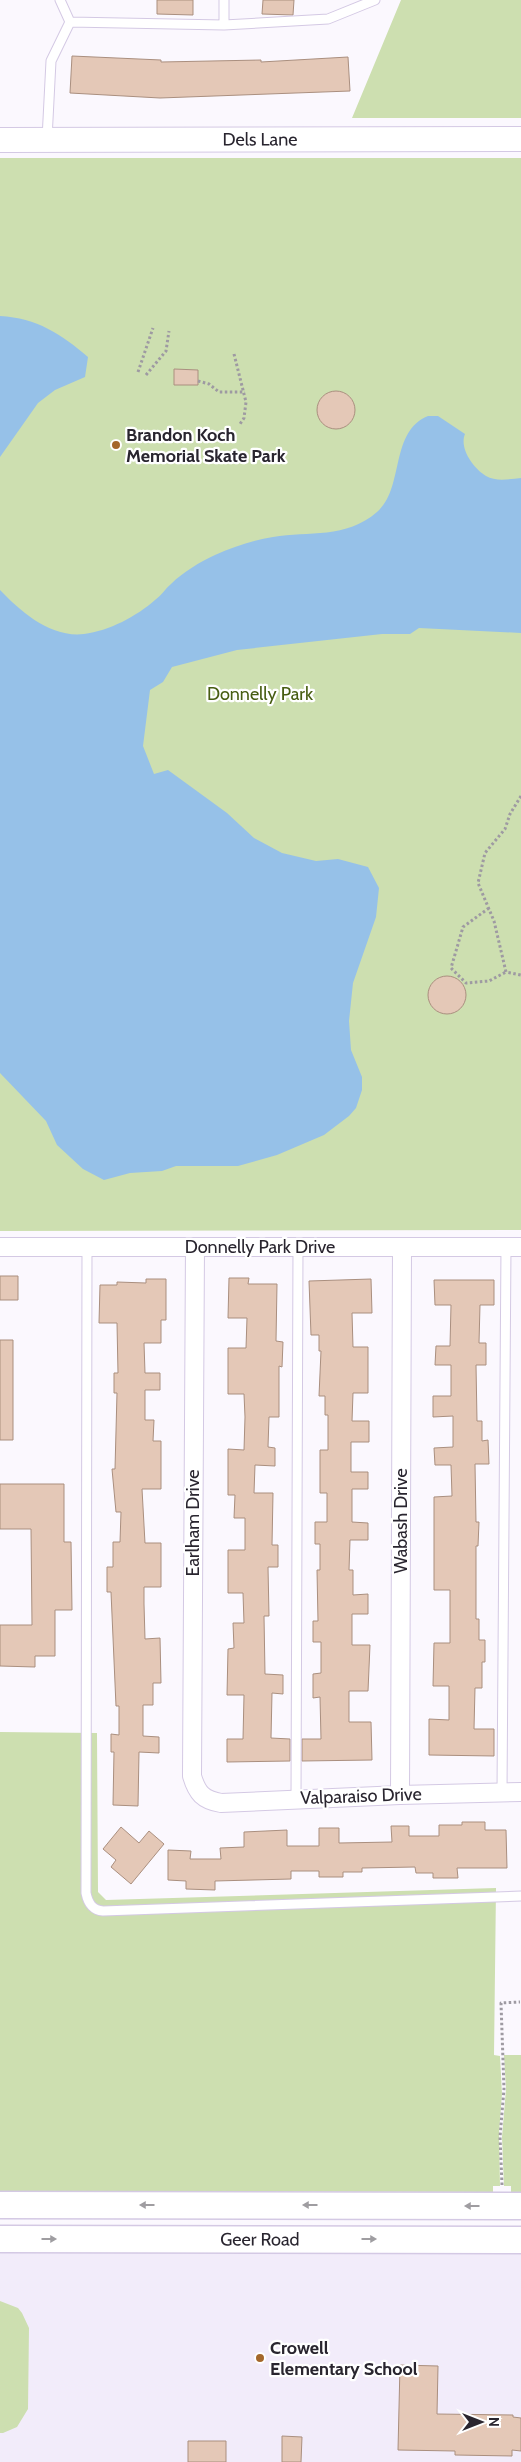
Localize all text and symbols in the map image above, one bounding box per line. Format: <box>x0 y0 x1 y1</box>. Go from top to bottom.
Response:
street label: Dels Lane <box>223 128 297 151</box>
place label: Brandon Koch Memorial Skate Park <box>126 424 286 467</box>
marker: Brandon Koch Memorial Skate Park <box>110 439 122 451</box>
park label: Donnelly Park <box>207 683 314 705</box>
street label: Donnelly Park Drive <box>185 1236 335 1258</box>
street label: Wabash Drive <box>390 1468 412 1574</box>
street label: Earlham Drive <box>182 1469 204 1577</box>
street label: Valparaiso Drive <box>300 1783 422 1809</box>
one-way arrow <box>139 2201 155 2209</box>
one-way arrow <box>302 2201 318 2209</box>
one-way arrow <box>464 2202 480 2210</box>
street label: Geer Road <box>220 2228 300 2251</box>
one-way arrow <box>41 2235 57 2243</box>
one-way arrow <box>361 2235 377 2243</box>
place label: Crowell Elementary School <box>270 2337 418 2380</box>
marker: Crowell Elementary School <box>254 2352 266 2364</box>
north arrow <box>456 2397 506 2447</box>
text: N <box>485 2417 503 2427</box>

